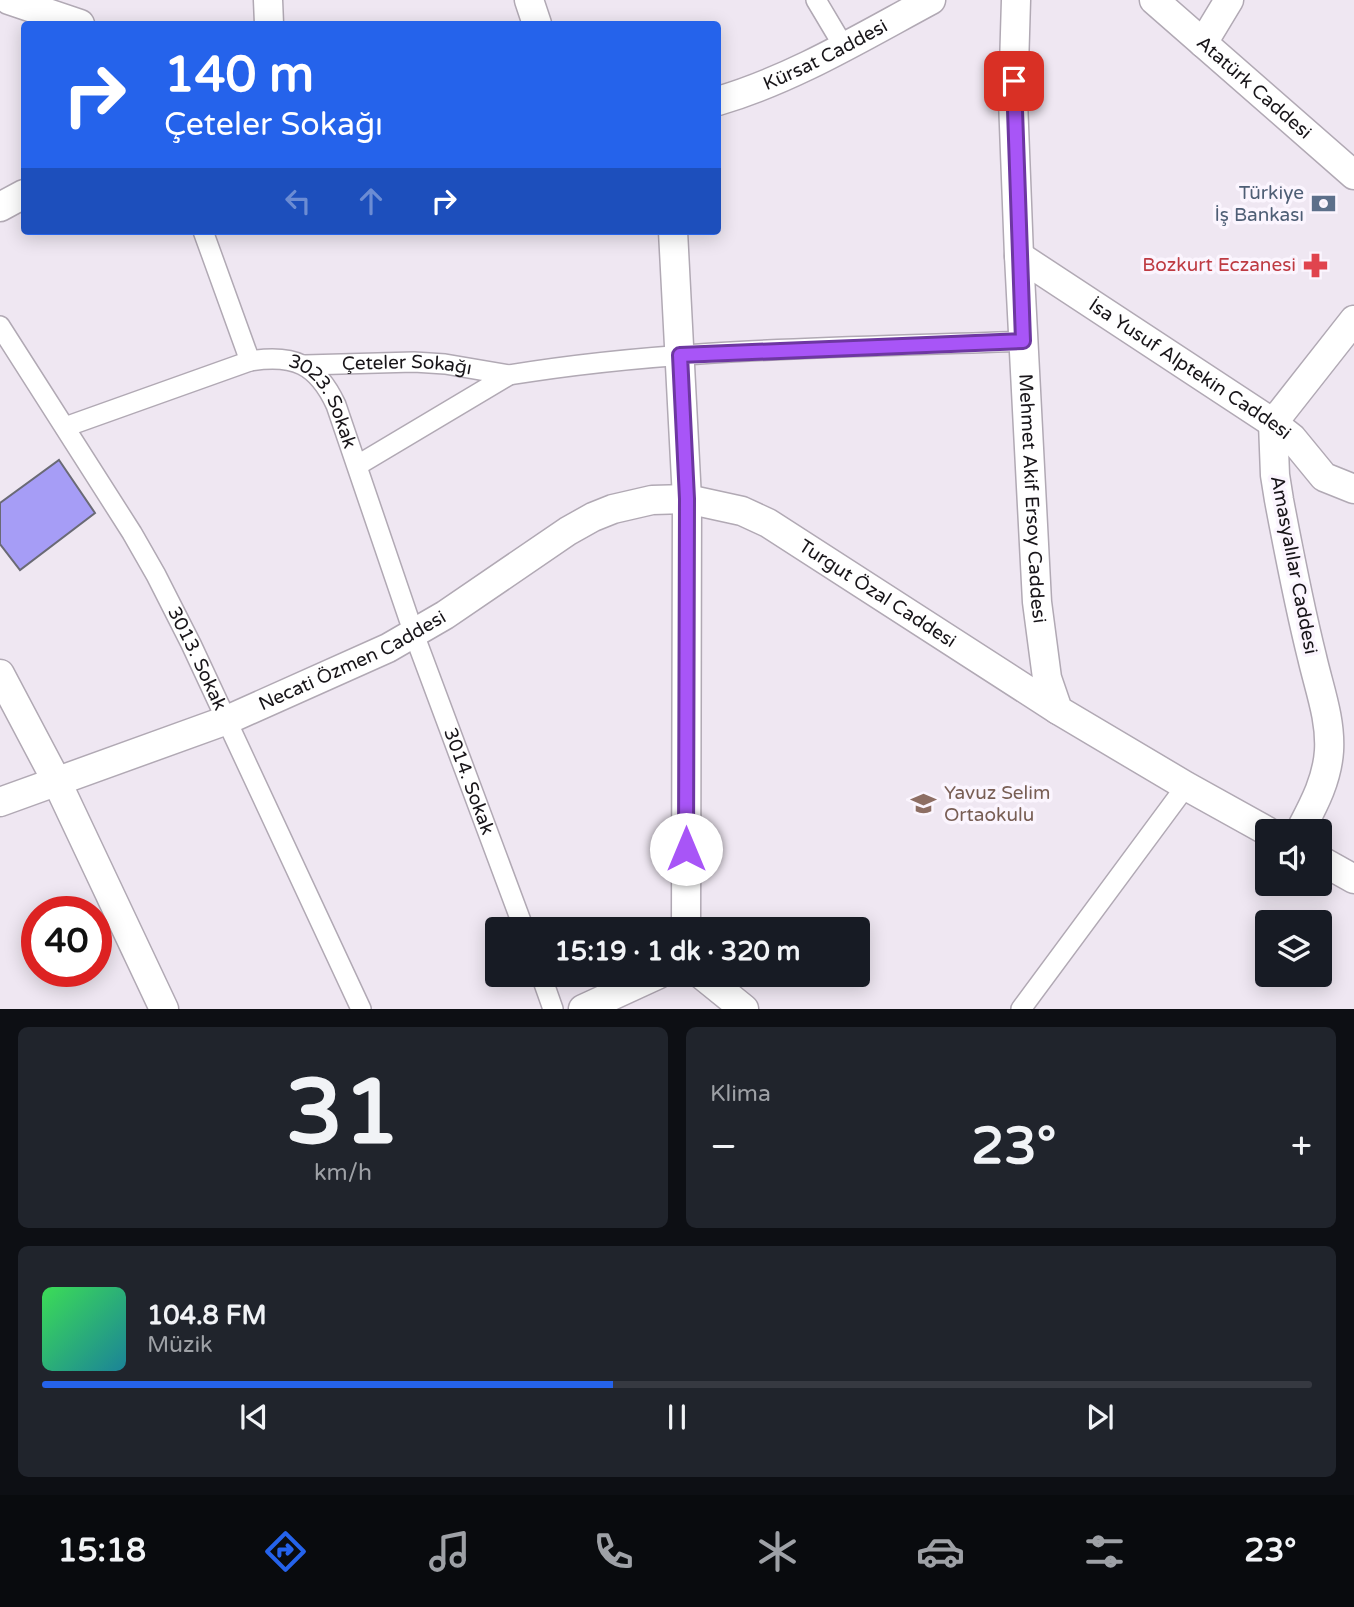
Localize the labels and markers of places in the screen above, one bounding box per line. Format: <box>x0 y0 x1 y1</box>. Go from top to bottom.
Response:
pin <box>984 51 1044 111</box>
place label: Türkiye İş Bankası <box>1215 182 1304 226</box>
bank icon: Türkiye İş Bankası <box>1310 190 1338 218</box>
pharmacy icon: Bozkurt Eczanesi <box>1302 251 1330 279</box>
place label: Bozkurt Eczanesi <box>1142 254 1296 276</box>
place label: Yavuz Selim Ortaokulu <box>944 782 1051 826</box>
school or university icon: Yavuz Selim Ortaokulu <box>910 790 938 818</box>

